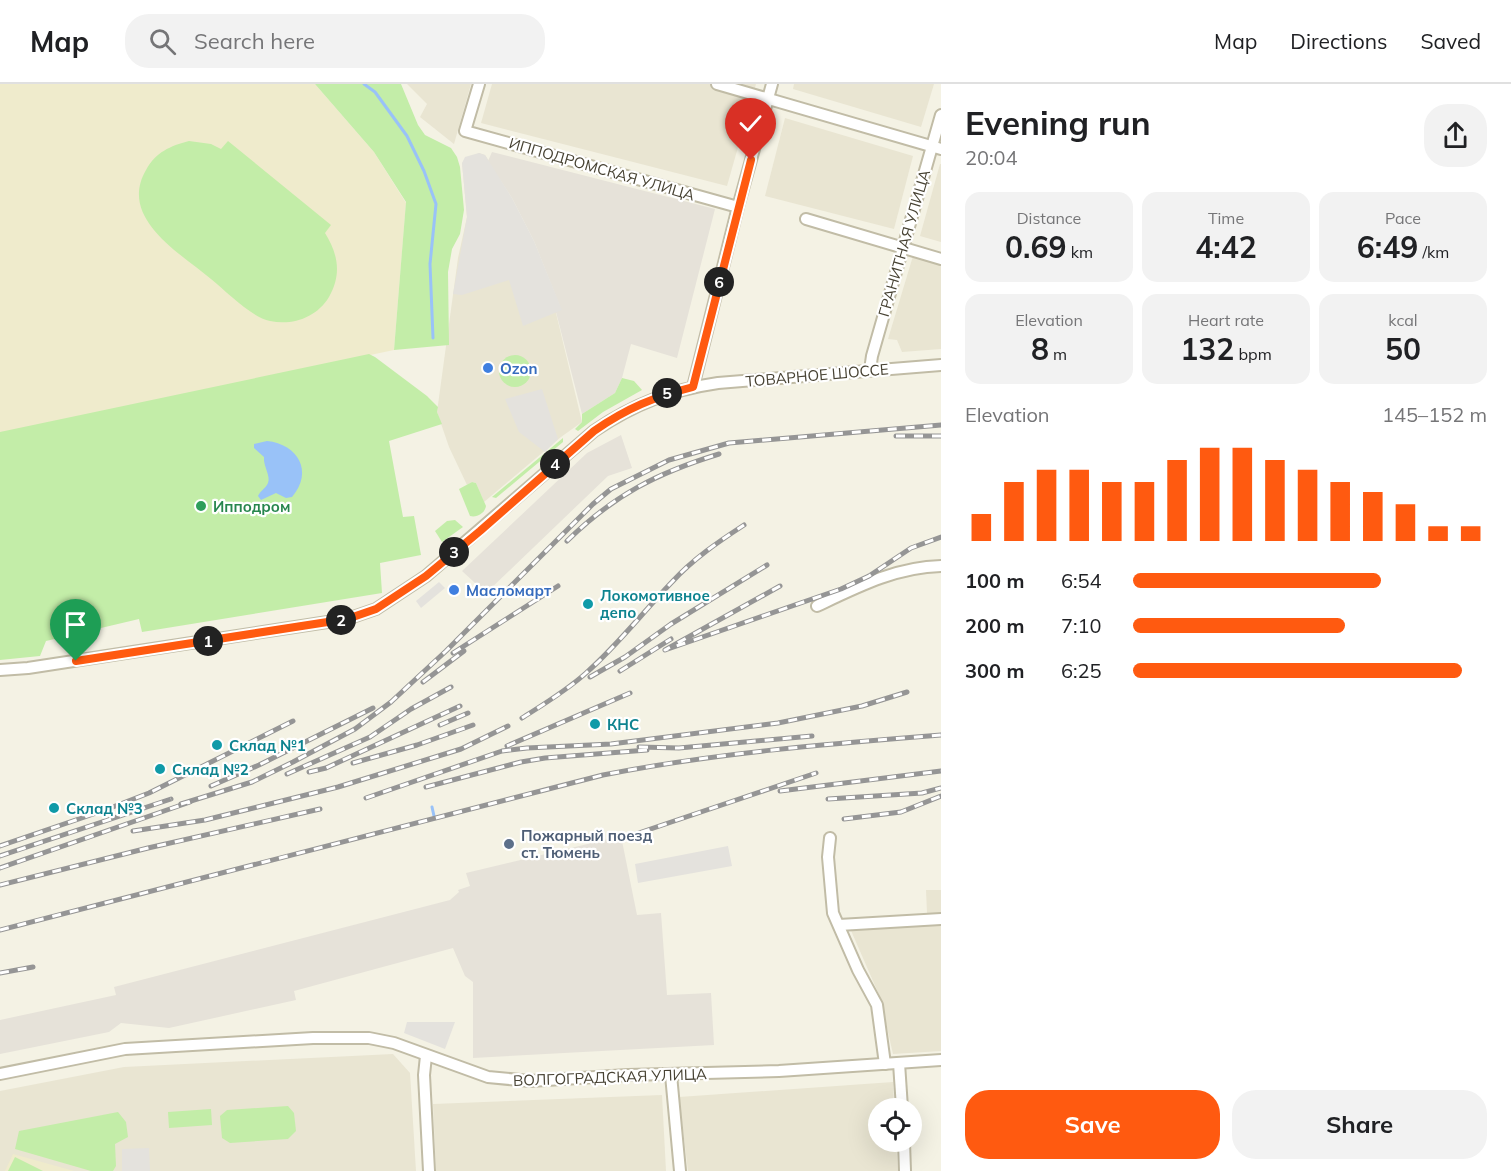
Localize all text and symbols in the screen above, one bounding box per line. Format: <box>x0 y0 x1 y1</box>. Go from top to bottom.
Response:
search box <box>125 14 545 68</box>
text: Map <box>30 24 89 59</box>
icon: search <box>146 25 179 58</box>
text: Search here <box>194 27 315 55</box>
text: Map <box>1214 28 1257 54</box>
text: Directions <box>1290 28 1387 54</box>
text: Saved <box>1420 28 1481 54</box>
pin <box>725 98 776 160</box>
text: Evening run <box>965 102 1151 143</box>
button: share <box>1424 104 1487 167</box>
icon: check <box>734 107 767 140</box>
street label: ИППОДРОМСКАЯ УЛИЦА <box>507 133 697 205</box>
text: 20:04 <box>965 145 1018 170</box>
street label: ГРАНИТНАЯ УЛИЦА <box>874 167 934 319</box>
text: Distance <box>1017 208 1081 228</box>
text: Time <box>1208 208 1244 228</box>
text: Pace <box>1385 208 1421 228</box>
text: 0.69 <box>1005 228 1066 266</box>
text: 4:42 <box>1195 228 1257 266</box>
text: 6:49 <box>1357 228 1418 266</box>
text: km <box>1066 242 1093 262</box>
text: /km <box>1418 242 1449 262</box>
pin: 6 <box>704 267 734 297</box>
text: 6 <box>714 272 724 292</box>
text: Elevation <box>1015 310 1083 330</box>
text: Heart rate <box>1188 310 1264 330</box>
text: kcal <box>1388 310 1418 330</box>
text: 8 <box>1031 330 1049 368</box>
text: 132 <box>1180 330 1234 368</box>
text: 50 <box>1385 330 1421 368</box>
text: m <box>1049 344 1067 364</box>
text: bpm <box>1234 344 1272 364</box>
place label: Ozon <box>500 359 537 378</box>
street label: ТОВАРНОЕ ШОССЕ <box>745 359 890 391</box>
marker: Ozon <box>481 361 495 375</box>
pin: 5 <box>652 378 682 408</box>
text: 5 <box>662 383 672 403</box>
text: Elevation <box>965 402 1050 427</box>
text: 145–152 m <box>1382 402 1487 427</box>
pin: 4 <box>540 449 570 479</box>
text: 4 <box>550 454 560 474</box>
place label: Ипподром <box>213 497 290 516</box>
marker: Ипподром <box>194 499 208 513</box>
pin: 3 <box>439 537 469 567</box>
text: 3 <box>449 542 459 562</box>
text: 100 m <box>965 568 1024 593</box>
text: 6:54 <box>1061 568 1102 593</box>
place label: Масломарт <box>466 581 552 600</box>
marker: Масломарт <box>447 583 461 597</box>
place label: Локомотивное депо <box>600 586 710 622</box>
marker: Локомотивное депо <box>581 597 595 611</box>
pin <box>50 599 101 661</box>
pin: 2 <box>326 605 356 635</box>
icon: arrive <box>59 608 92 641</box>
text: 2 <box>336 610 346 630</box>
text: 200 m <box>965 613 1024 638</box>
text: 7:10 <box>1061 613 1102 638</box>
pin: 1 <box>193 626 223 656</box>
text: 1 <box>203 631 213 651</box>
text: 300 m <box>965 658 1024 683</box>
text: 6:25 <box>1061 658 1102 683</box>
place label: КНС <box>607 715 639 734</box>
marker: КНС <box>588 717 602 731</box>
place label: Склад №1 <box>229 736 306 755</box>
marker: Склад №1 <box>210 738 224 752</box>
place label: Склад №2 <box>172 760 249 779</box>
marker: Склад №2 <box>153 762 167 776</box>
place label: Склад №3 <box>66 799 143 818</box>
marker: Склад №3 <box>47 801 61 815</box>
place label: Пожарный поезд ст. Тюмень <box>521 826 653 862</box>
marker: Пожарный поезд ст. Тюмень <box>502 837 516 851</box>
street label: ВОЛГОГРАДСКАЯ УЛИЦА <box>513 1064 707 1090</box>
button: Save <box>965 1090 1220 1159</box>
button: Share <box>1232 1090 1487 1159</box>
map controls <box>868 1098 922 1152</box>
button: locate <box>868 1098 922 1152</box>

